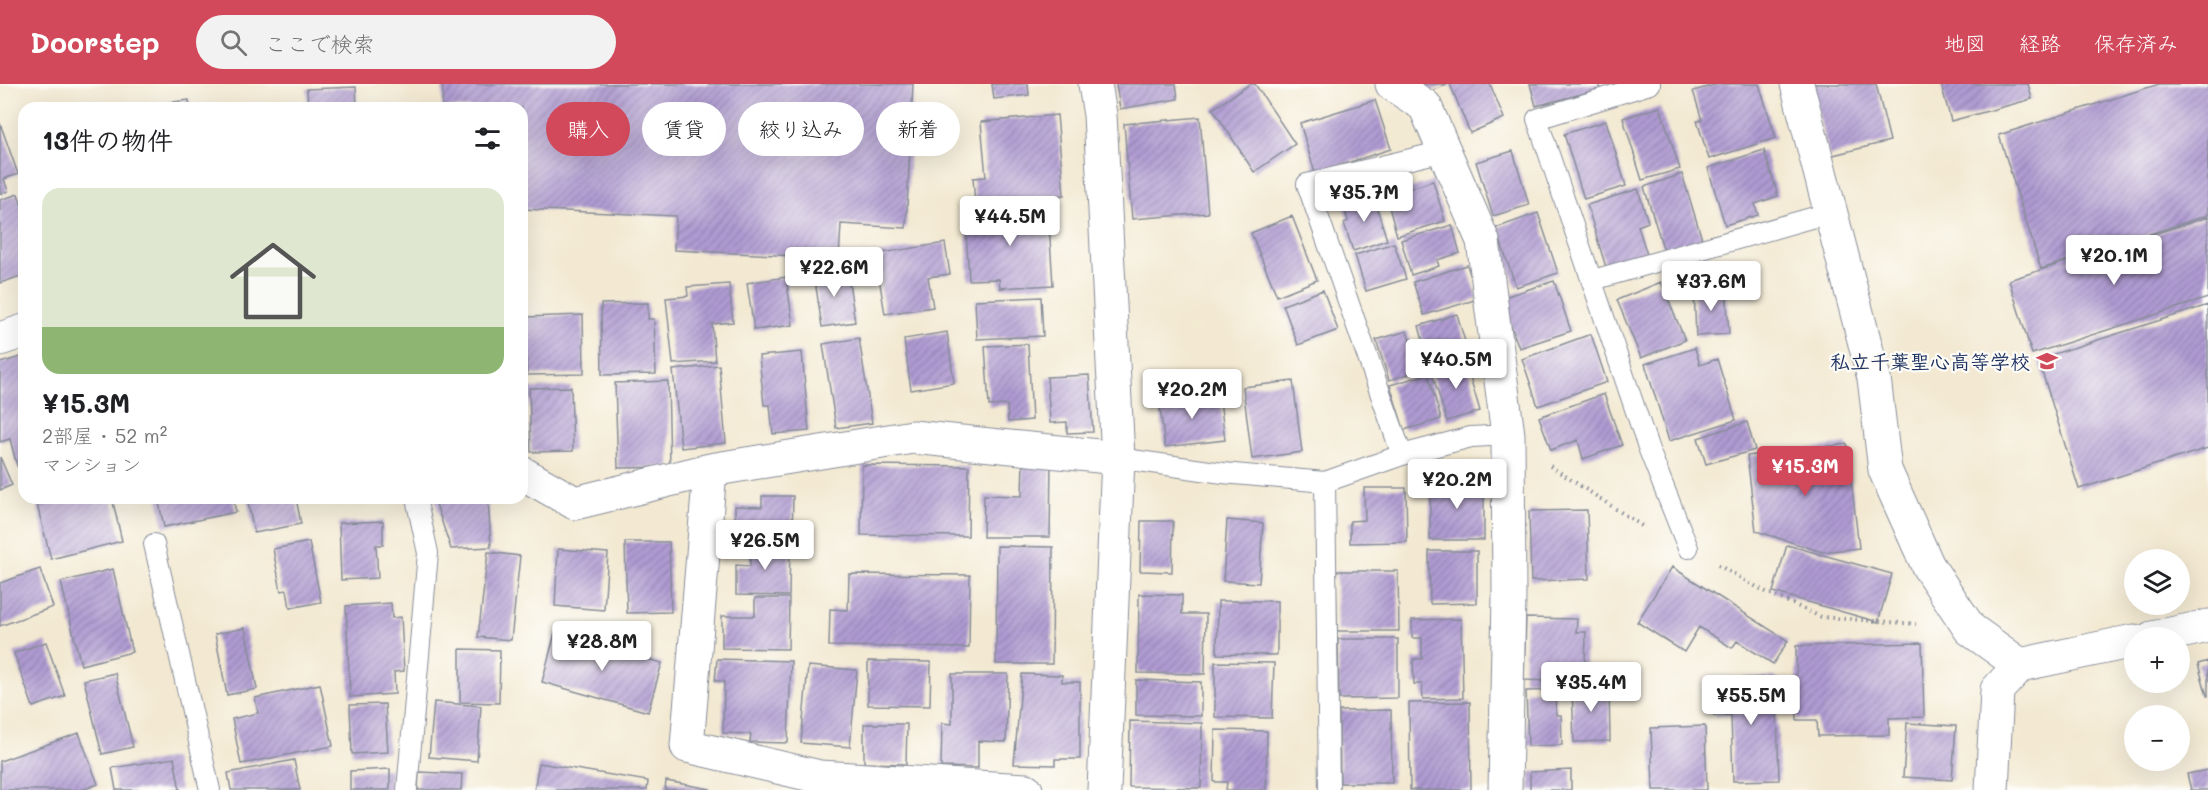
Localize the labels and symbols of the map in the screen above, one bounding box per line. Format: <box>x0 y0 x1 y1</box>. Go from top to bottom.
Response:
pin: ¥35.7M <box>1315 172 1413 223</box>
pin: ¥44.5M <box>961 196 1059 247</box>
pin: ¥20.1M <box>2065 235 2163 286</box>
pin: ¥22.6M <box>785 247 883 298</box>
pin: ¥37.6M <box>1662 261 1760 312</box>
pin: ¥40.5M <box>1407 339 1505 390</box>
place label: 私立千葉聖心高等学校 <box>1830 348 2030 374</box>
school or university icon: 私立千葉聖心高等学校 <box>2035 349 2059 373</box>
pin: ¥20.2M <box>1143 369 1241 420</box>
pin: ¥15.3M <box>1756 446 1854 497</box>
pin: ¥20.2M <box>1408 459 1506 510</box>
pin: ¥26.5M <box>716 520 814 571</box>
pin: ¥28.8M <box>553 621 651 672</box>
pin: ¥35.4M <box>1542 662 1640 713</box>
pin: ¥55.5M <box>1702 675 1800 726</box>

